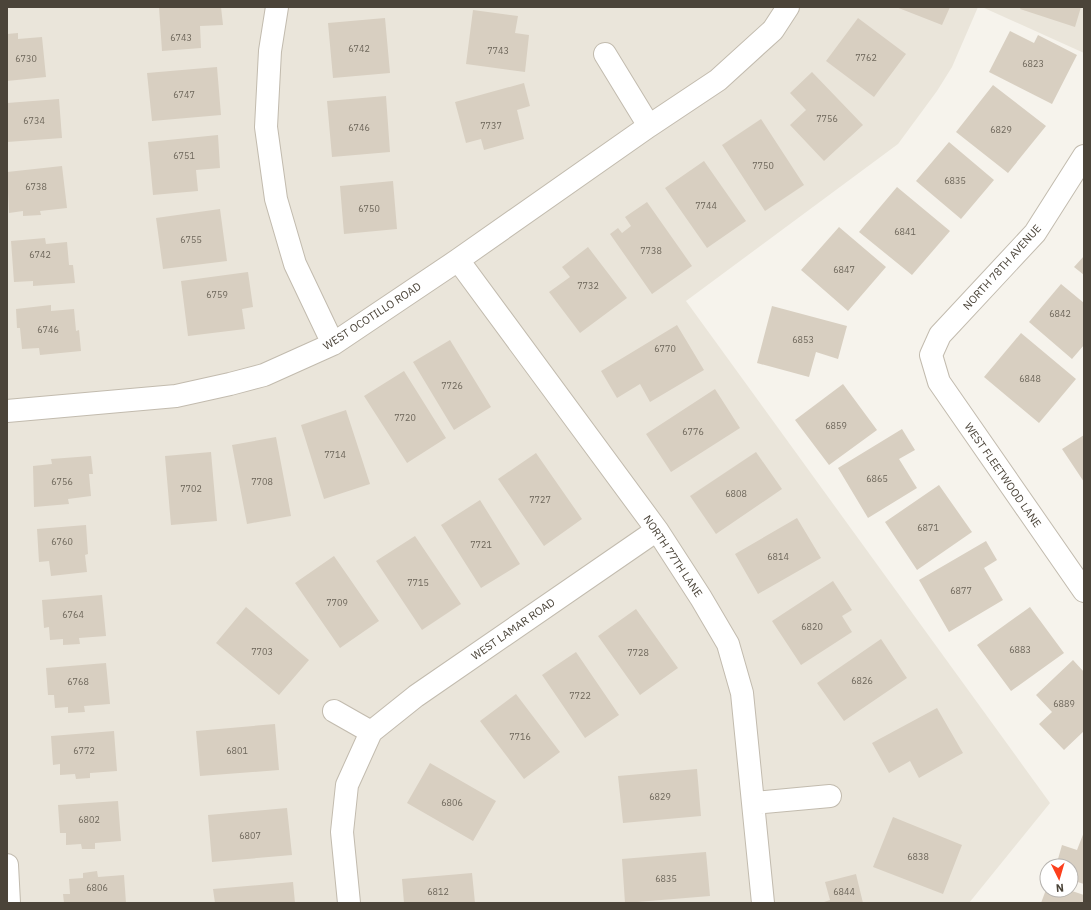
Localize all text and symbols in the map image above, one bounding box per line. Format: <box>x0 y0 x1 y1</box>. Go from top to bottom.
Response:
house number: 6743 <box>170 32 192 43</box>
house number: 6742 <box>348 43 370 54</box>
house number: 7743 <box>487 45 509 56</box>
house number: 7762 <box>855 52 877 63</box>
house number: 6730 <box>15 53 37 64</box>
house number: 6823 <box>1022 58 1044 69</box>
house number: 6747 <box>173 89 195 100</box>
house number: 7756 <box>816 113 838 124</box>
house number: 6734 <box>23 115 45 126</box>
house number: 7737 <box>480 120 502 131</box>
house number: 6746 <box>348 122 370 133</box>
house number: 6829 <box>990 124 1012 135</box>
house number: 6751 <box>173 150 195 161</box>
house number: 7750 <box>752 160 774 171</box>
house number: 6835 <box>944 175 966 186</box>
house number: 6738 <box>25 181 47 192</box>
house number: 7744 <box>695 200 717 211</box>
house number: 6750 <box>358 203 380 214</box>
street label: NORTH 78TH AVENUE <box>960 221 1044 313</box>
house number: 6841 <box>894 226 916 237</box>
house number: 6755 <box>180 234 202 245</box>
house number: 7738 <box>640 245 662 256</box>
house number: 6742 <box>29 249 51 260</box>
house number: 6847 <box>833 264 855 275</box>
street label: WEST OCOTILLO ROAD <box>320 279 424 353</box>
house number: 7732 <box>577 280 599 291</box>
house number: 6759 <box>206 289 228 300</box>
house number: 6842 <box>1049 308 1071 319</box>
house number: 6746 <box>37 324 59 335</box>
house number: 6853 <box>792 334 814 345</box>
house number: 6770 <box>654 343 676 354</box>
house number: 6848 <box>1019 373 1041 384</box>
house number: 7726 <box>441 380 463 391</box>
house number: 7720 <box>394 412 416 423</box>
house number: 6859 <box>825 420 847 431</box>
street label: WEST FLEETWOOD LANE <box>962 420 1044 530</box>
house number: 6776 <box>682 426 704 437</box>
house number: 7714 <box>324 449 346 460</box>
house number: 6865 <box>866 473 888 484</box>
house number: 6756 <box>51 476 73 487</box>
house number: 7708 <box>251 476 273 487</box>
house number: 7702 <box>180 483 202 494</box>
house number: 6808 <box>725 488 747 499</box>
house number: 7727 <box>529 494 551 505</box>
street label: NORTH 77TH LANE <box>640 512 706 600</box>
house number: 6871 <box>917 522 939 533</box>
house number: 6760 <box>51 536 73 547</box>
house number: 7721 <box>470 539 492 550</box>
house number: 6814 <box>767 551 789 562</box>
house number: 7715 <box>407 577 429 588</box>
house number: 6877 <box>950 585 972 596</box>
street label: WEST LAMAR ROAD <box>469 595 557 663</box>
house number: 7709 <box>326 597 348 608</box>
house number: 6764 <box>62 609 84 620</box>
house number: 6820 <box>801 621 823 632</box>
house number: 6883 <box>1009 644 1031 655</box>
house number: 7703 <box>251 646 273 657</box>
house number: 7728 <box>627 647 649 658</box>
house number: 6826 <box>851 675 873 686</box>
house number: 6768 <box>67 676 89 687</box>
house number: 7722 <box>569 690 591 701</box>
house number: 6889 <box>1053 698 1075 709</box>
house number: 7716 <box>509 731 531 742</box>
house number: 6772 <box>73 745 95 756</box>
house number: 6801 <box>226 745 248 756</box>
house number: 6829 <box>649 791 671 802</box>
house number: 6806 <box>441 797 463 808</box>
house number: 6802 <box>78 814 100 825</box>
house number: 6807 <box>239 830 261 841</box>
house number: 6838 <box>907 851 929 862</box>
north arrow <box>1039 858 1079 898</box>
house number: 6835 <box>655 873 677 884</box>
text: N <box>1055 881 1064 895</box>
house number: 6806 <box>86 882 108 893</box>
house number: 6812 <box>427 886 449 897</box>
house number: 6844 <box>833 886 855 897</box>

